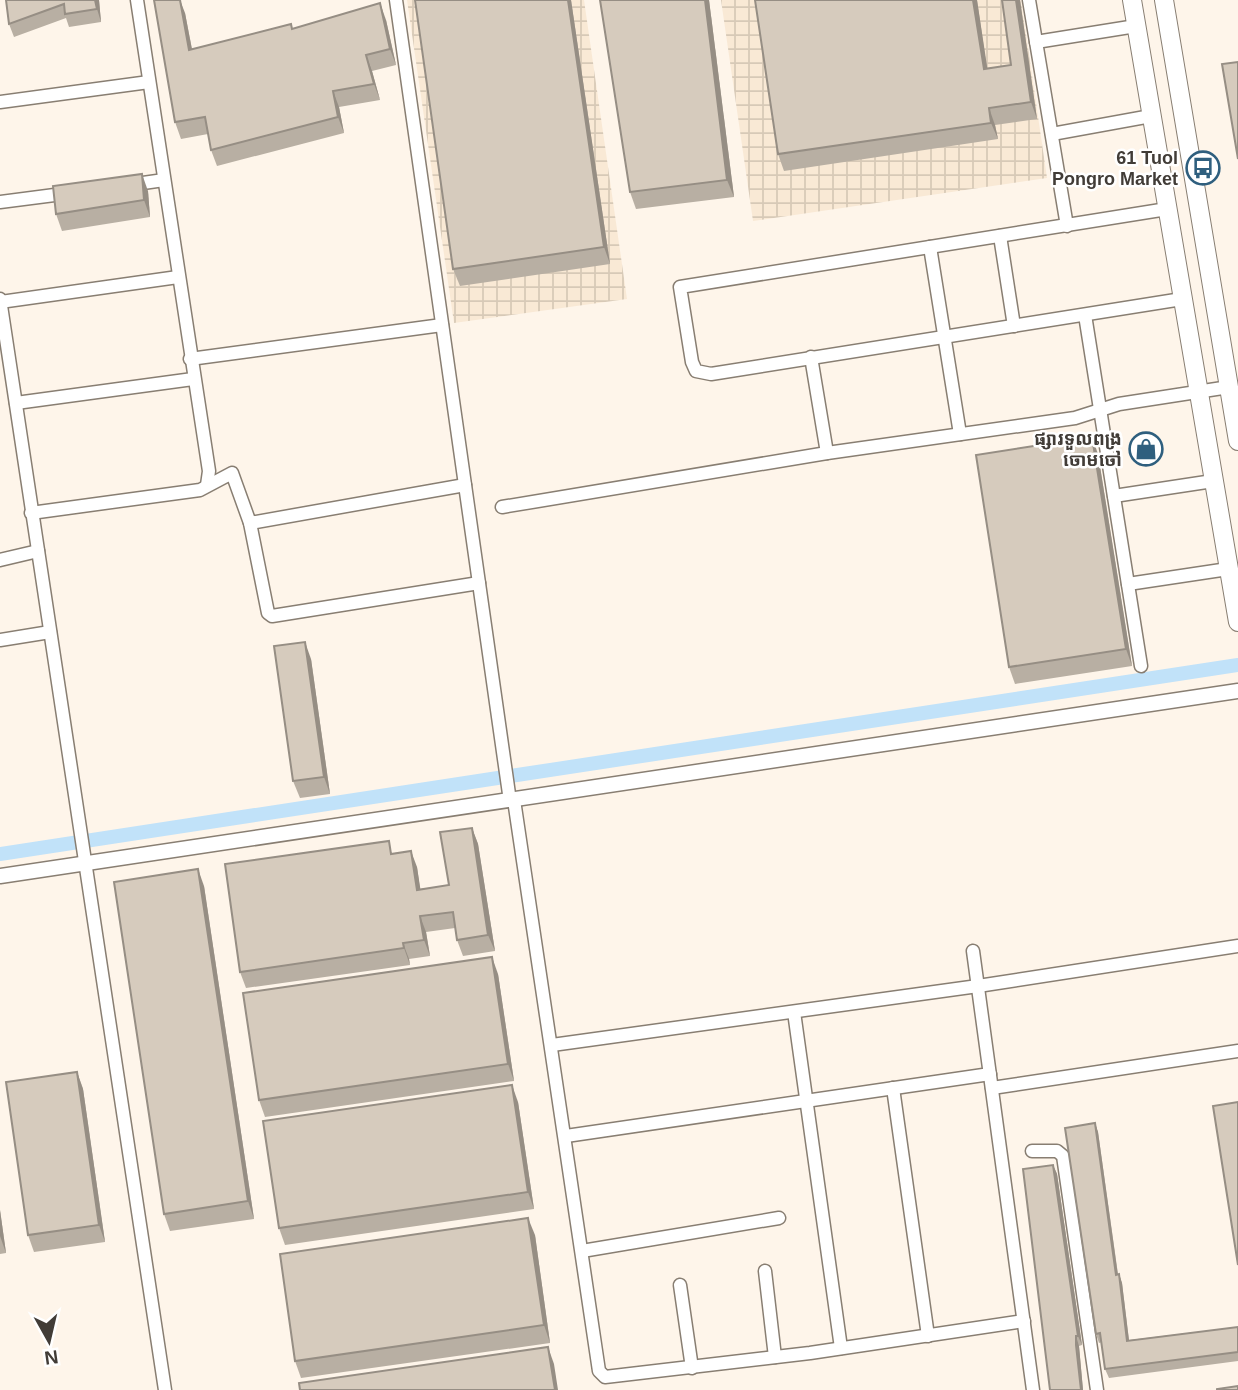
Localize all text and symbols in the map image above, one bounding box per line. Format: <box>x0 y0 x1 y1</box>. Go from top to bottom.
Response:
place label: 61 Tuol Pongro Market <box>1052 148 1178 189</box>
bus stop icon: 61 Tuol Pongro Market <box>1184 149 1222 187</box>
place label: ផ្សារទួលពង្រ ចោមចៅ <box>1034 429 1122 470</box>
shop icon: ផ្សារទួលពង្រ ចោមចៅ <box>1127 430 1165 468</box>
north arrow <box>14 1306 84 1376</box>
text: N <box>43 1346 60 1369</box>

